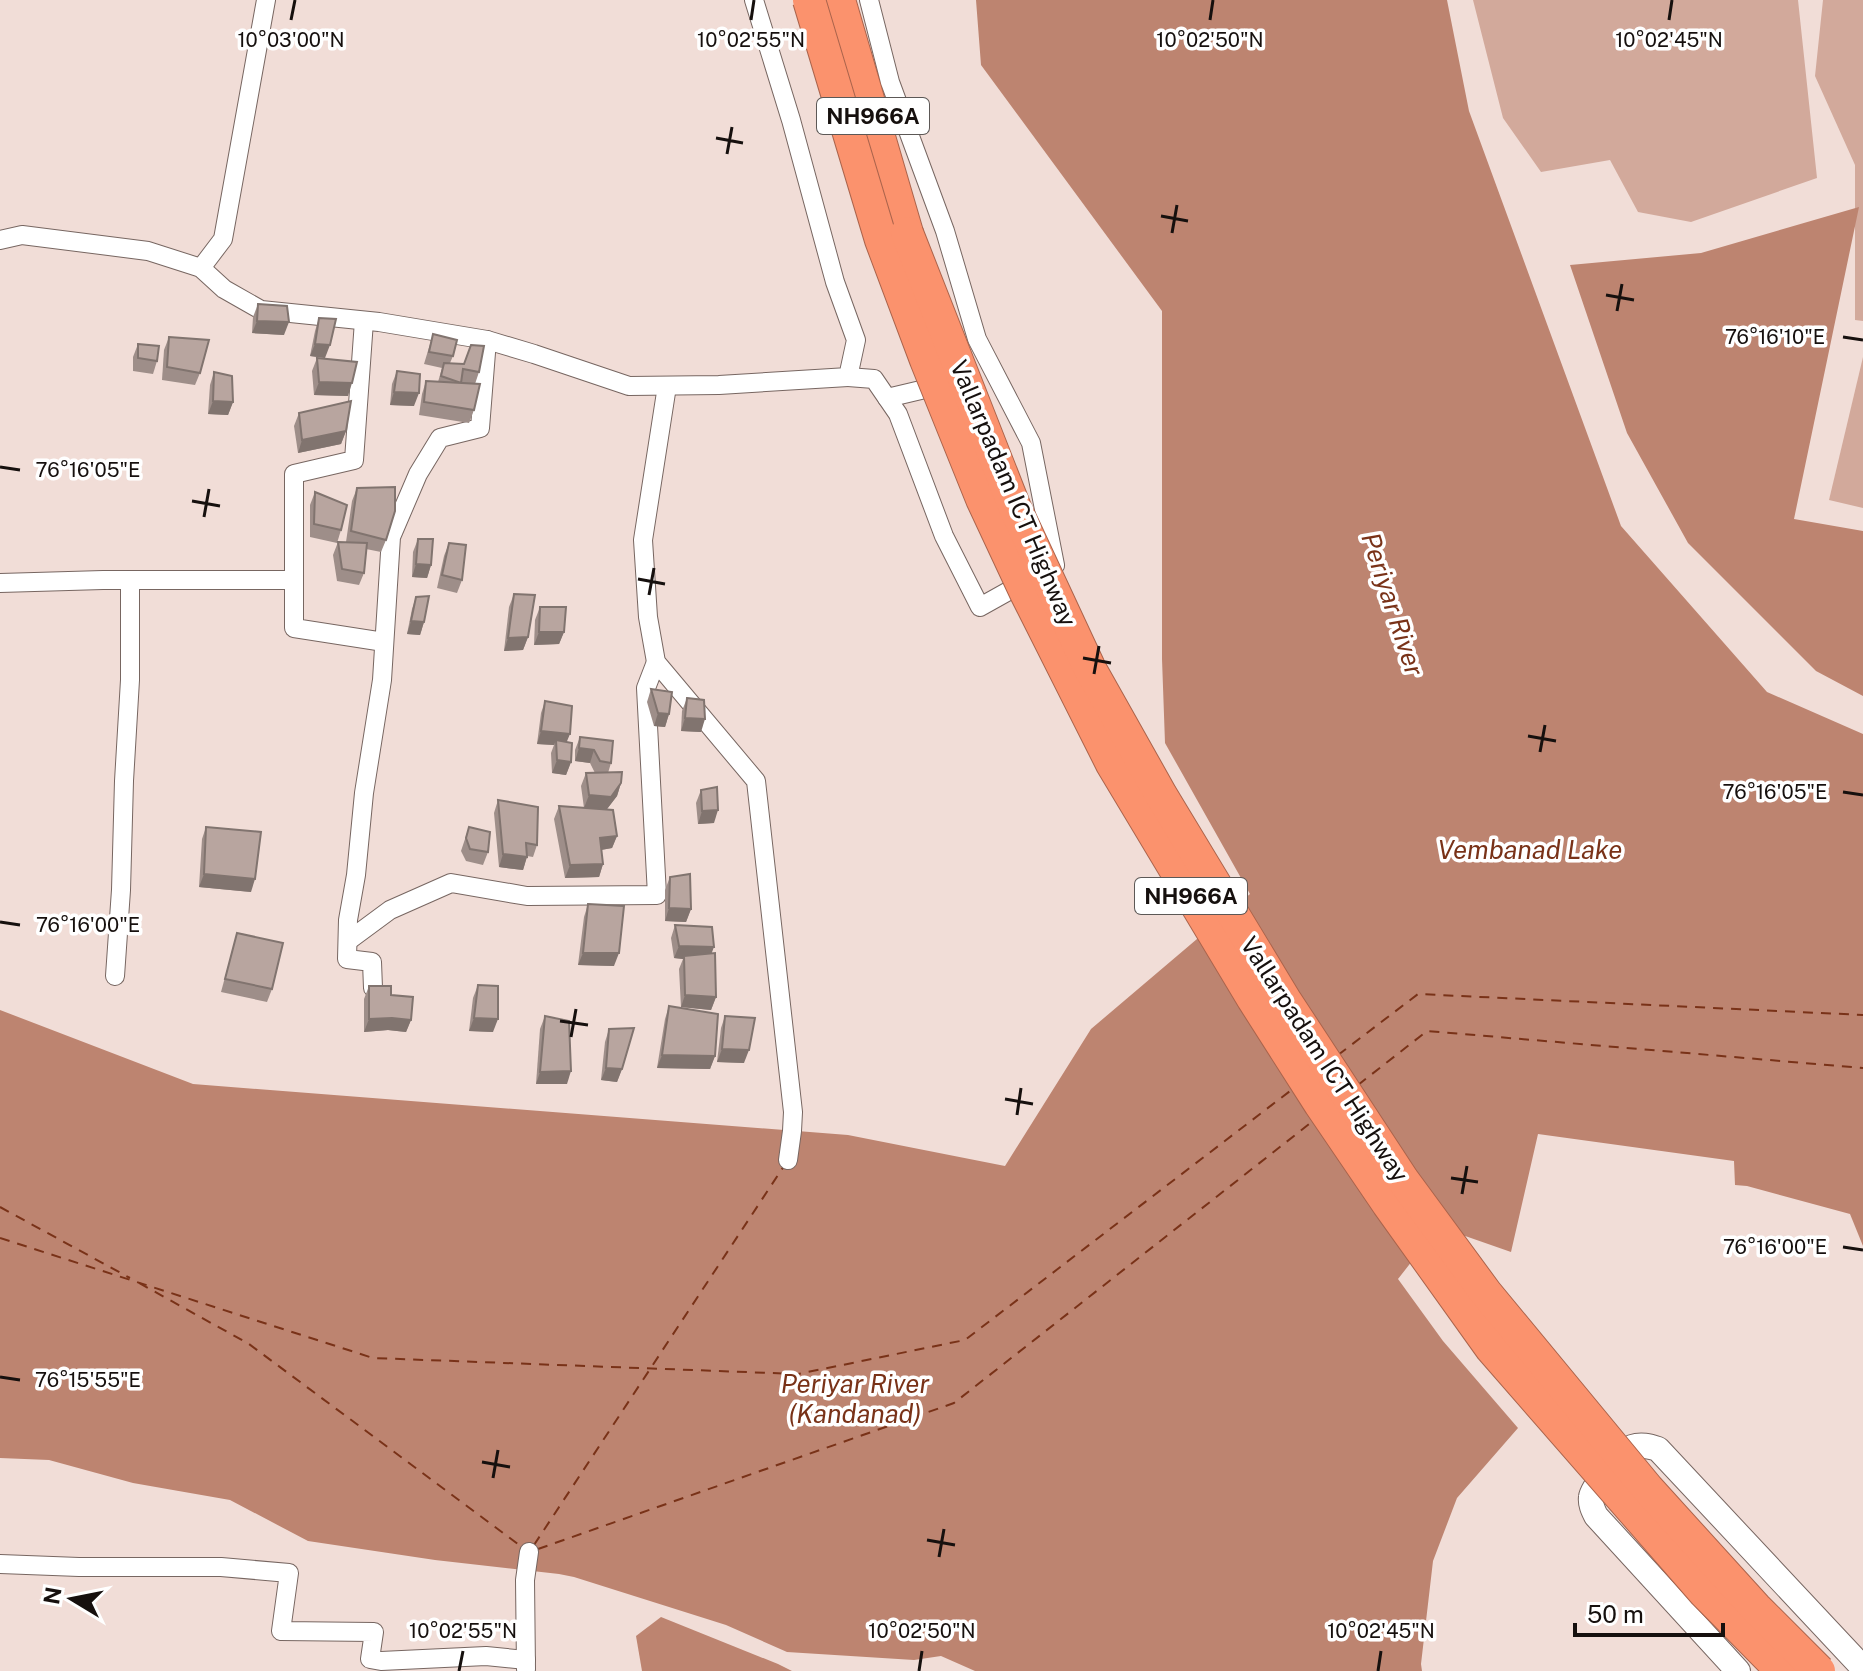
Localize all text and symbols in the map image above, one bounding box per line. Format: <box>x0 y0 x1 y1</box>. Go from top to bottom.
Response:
text: 10°03'00"N <box>237 28 345 52</box>
text: 10°02'55"N <box>697 28 805 52</box>
text: 10°02'50"N <box>1156 28 1264 52</box>
text: 10°02'45"N <box>1615 28 1723 52</box>
road number: NH966A <box>817 98 929 134</box>
text: 76°16'10"E <box>1725 325 1825 349</box>
street label: Vallarpadam ICT Highway <box>945 356 1083 630</box>
text: 76°16'05"E <box>36 458 140 482</box>
water label: Periyar River <box>1355 529 1431 680</box>
text: 76°16'05"E <box>1723 780 1827 804</box>
water label: Vembanad Lake <box>1438 834 1622 865</box>
road number: NH966A <box>1135 878 1247 914</box>
text: 76°16'00"E <box>36 913 140 937</box>
street label: Vallarpadam ICT Highway <box>1235 931 1415 1187</box>
text: 76°16'00"E <box>1723 1235 1827 1259</box>
text: 76°15'55"E <box>35 1368 141 1392</box>
water label: Periyar River (Kandanad) <box>781 1368 929 1429</box>
north arrow <box>32 1559 112 1639</box>
text: N <box>38 1585 67 1606</box>
scale bar <box>1575 1587 1723 1637</box>
text: 50 m <box>1587 1600 1644 1628</box>
text: 10°02'55"N <box>409 1619 517 1643</box>
text: 10°02'50"N <box>868 1619 976 1643</box>
text: 10°02'45"N <box>1327 1619 1435 1643</box>

